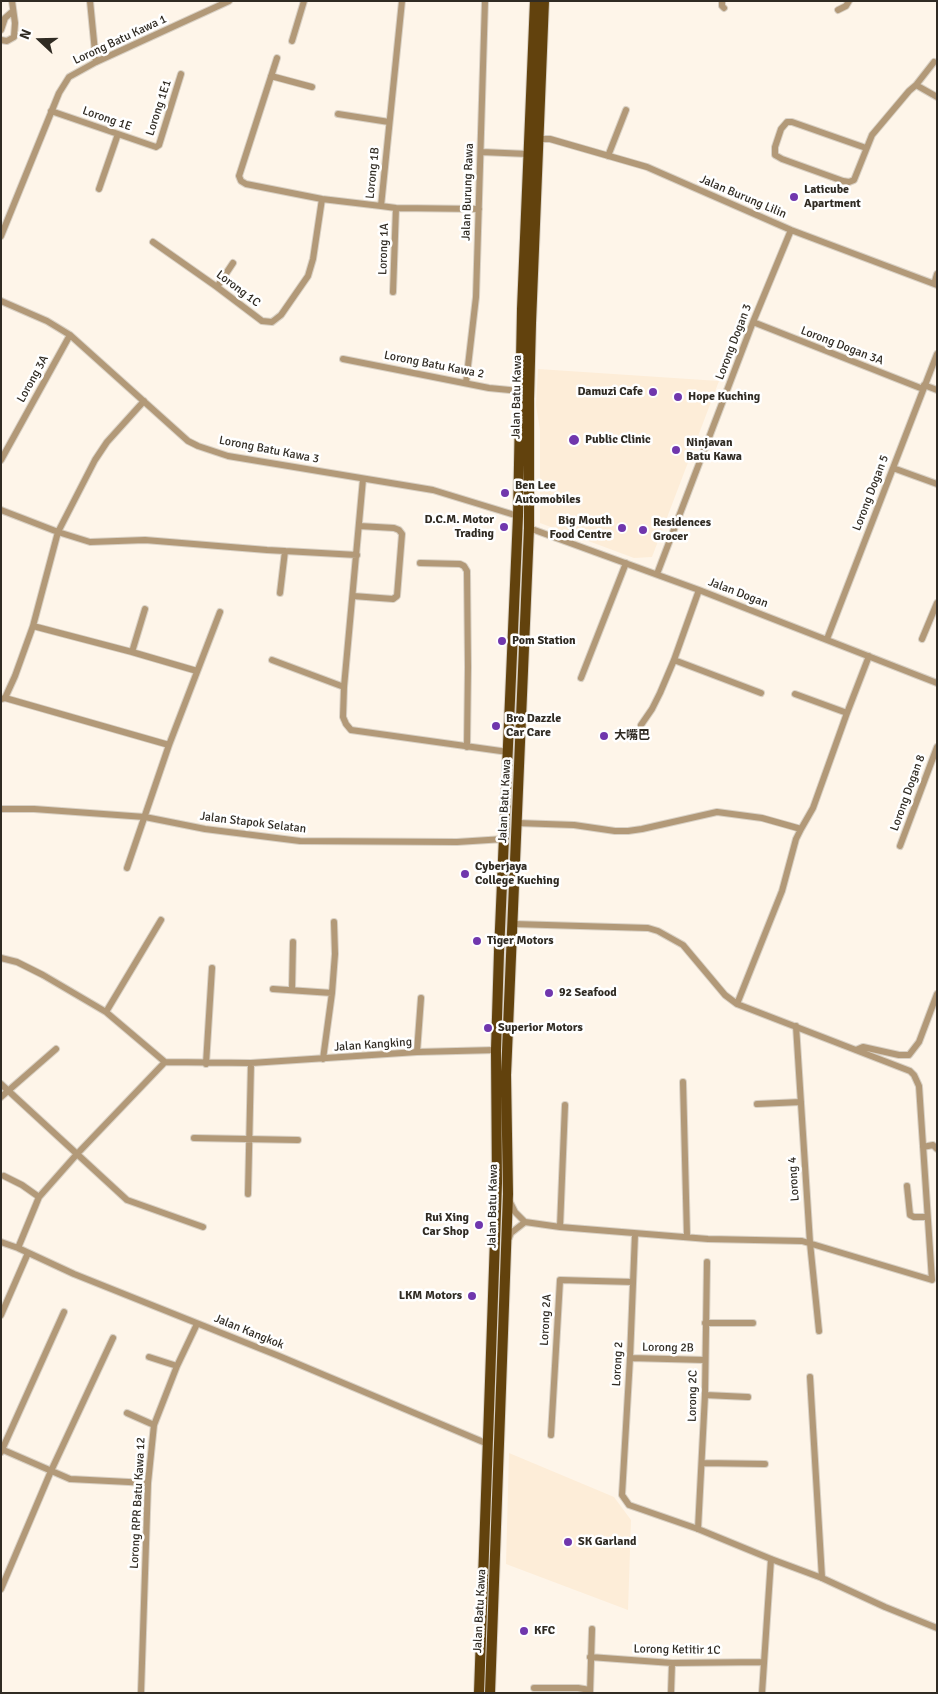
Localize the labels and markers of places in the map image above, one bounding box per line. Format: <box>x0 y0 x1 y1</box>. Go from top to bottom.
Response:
place label: Laticube Apartment <box>804 183 861 211</box>
marker: Laticube Apartment <box>788 191 800 203</box>
place label: Damuzi Cafe <box>577 385 643 399</box>
marker: Damuzi Cafe <box>647 386 659 398</box>
place label: Hope Kuching <box>688 390 760 404</box>
marker: Hope Kuching <box>672 391 684 403</box>
marker: Public Clinic <box>567 433 581 447</box>
place label: Public Clinic <box>585 433 651 447</box>
place label: Ninjavan Batu Kawa <box>686 436 742 464</box>
marker: Ninjavan Batu Kawa <box>670 444 682 456</box>
place label: Ben Lee Automobiles <box>515 479 581 507</box>
marker: Ben Lee Automobiles <box>499 487 511 499</box>
place label: D.C.M. Motor Trading <box>425 513 494 541</box>
place label: Big Mouth Food Centre <box>550 514 612 542</box>
place label: Residences Grocer <box>653 516 711 544</box>
marker: D.C.M. Motor Trading <box>498 521 510 533</box>
marker: Big Mouth Food Centre <box>616 522 628 534</box>
marker: Residences Grocer <box>637 524 649 536</box>
place label: Pom Station <box>512 634 576 648</box>
marker: Pom Station <box>496 635 508 647</box>
place label: Bro Dazzle Car Care <box>506 712 561 740</box>
marker: Bro Dazzle Car Care <box>490 720 502 732</box>
place label: 大嘴巴 <box>614 729 650 743</box>
marker: 大嘴巴 <box>598 730 610 742</box>
place label: Cyberjaya College Kuching <box>475 860 559 888</box>
marker: Cyberjaya College Kuching <box>459 868 471 880</box>
place label: Tiger Motors <box>487 934 553 948</box>
marker: Tiger Motors <box>471 935 483 947</box>
place label: 92 Seafood <box>559 986 617 1000</box>
marker: 92 Seafood <box>543 987 555 999</box>
place label: Superior Motors <box>498 1021 583 1035</box>
marker: Superior Motors <box>482 1022 494 1034</box>
place label: Rui Xing Car Shop <box>422 1211 469 1239</box>
marker: Rui Xing Car Shop <box>473 1219 485 1231</box>
place label: LKM Motors <box>399 1289 462 1303</box>
marker: LKM Motors <box>466 1290 478 1302</box>
place label: SK Garland <box>578 1535 637 1549</box>
marker: SK Garland <box>562 1536 574 1548</box>
place label: KFC <box>534 1624 555 1638</box>
marker: KFC <box>518 1625 530 1637</box>

